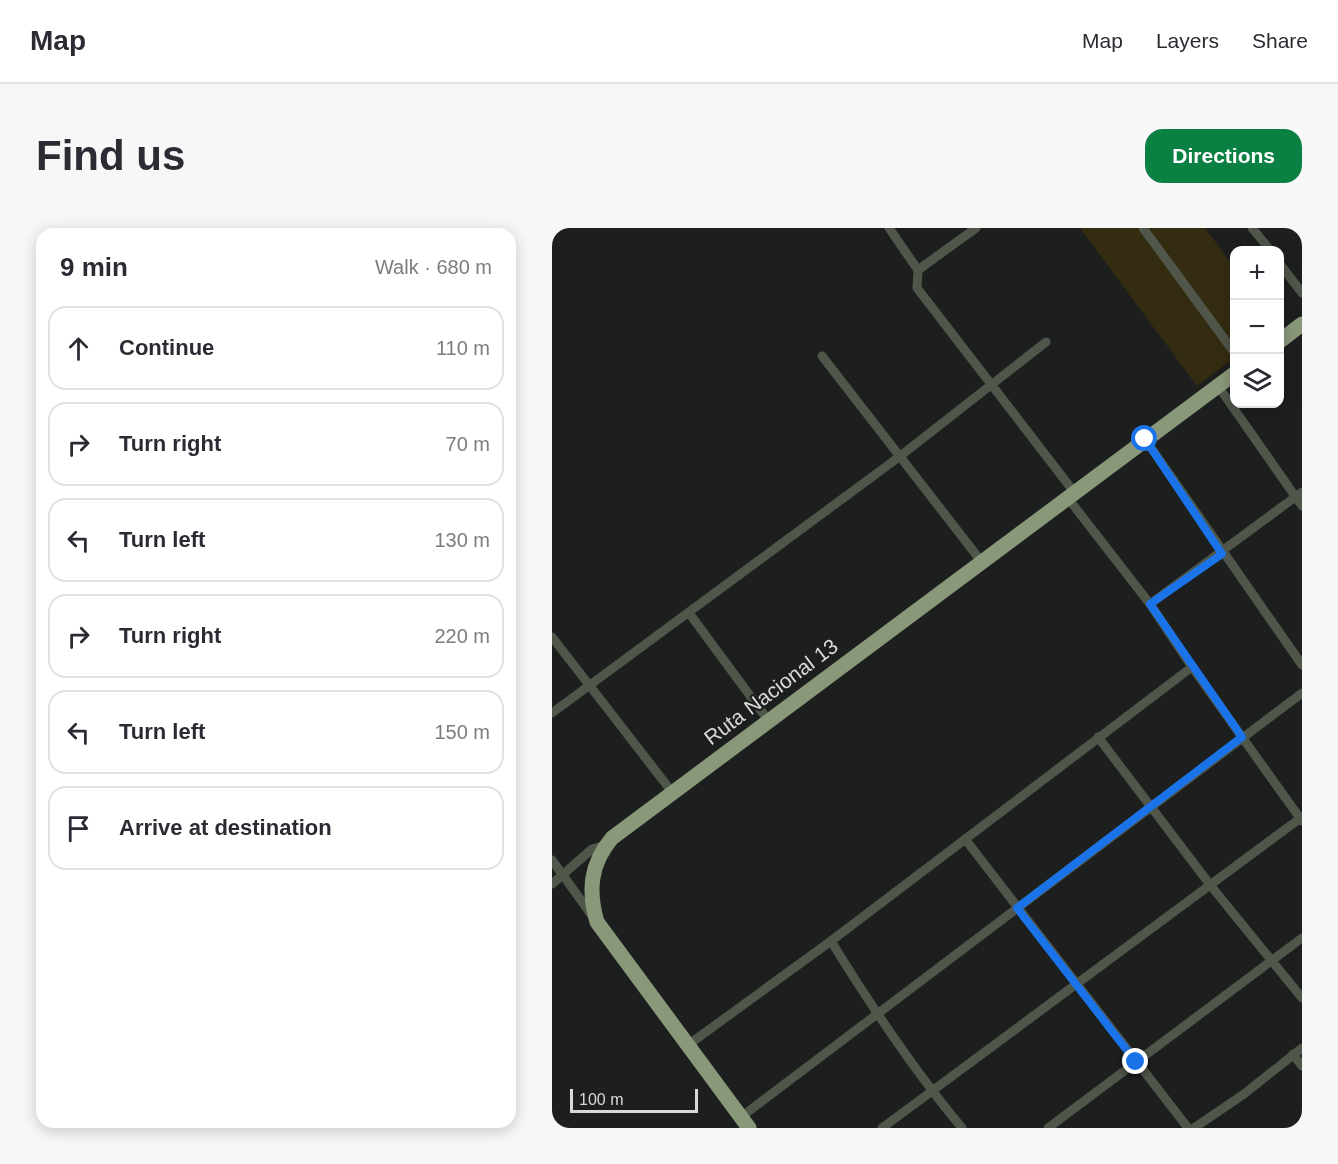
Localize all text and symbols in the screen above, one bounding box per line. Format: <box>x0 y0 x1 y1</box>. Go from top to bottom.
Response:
text: Map <box>30 25 86 56</box>
text: Map <box>1082 29 1123 52</box>
text: Layers <box>1156 29 1219 52</box>
text: Share <box>1252 29 1308 52</box>
button: Directions <box>1145 129 1302 183</box>
text: Find us <box>36 132 185 179</box>
map controls <box>1230 246 1284 408</box>
button: + <box>1230 246 1284 300</box>
text: 9 min <box>60 252 128 282</box>
text: Walk · 680 m <box>375 256 492 278</box>
button: − <box>1230 300 1284 354</box>
icon: ahead <box>62 332 95 365</box>
text: Continue <box>119 335 214 360</box>
text: 110 m <box>436 337 490 359</box>
button: layers <box>1230 354 1284 408</box>
route start <box>1131 425 1157 451</box>
icon: right <box>62 428 95 461</box>
text: Turn right <box>119 431 221 456</box>
text: 70 m <box>446 433 490 455</box>
icon: left <box>62 524 95 557</box>
text: Turn left <box>119 527 205 552</box>
text: 130 m <box>434 529 490 551</box>
icon: right <box>62 620 95 653</box>
text: Turn right <box>119 623 221 648</box>
text: 220 m <box>434 625 490 647</box>
street label: Ruta Nacional 13 <box>699 634 842 749</box>
icon: left <box>62 716 95 749</box>
text: Turn left <box>119 719 205 744</box>
text: 150 m <box>434 721 490 743</box>
icon: arrive <box>62 812 95 845</box>
text: Arrive at destination <box>119 815 332 840</box>
route end <box>1122 1048 1148 1074</box>
scale bar <box>570 1086 698 1114</box>
text: 100 m <box>579 1091 623 1108</box>

